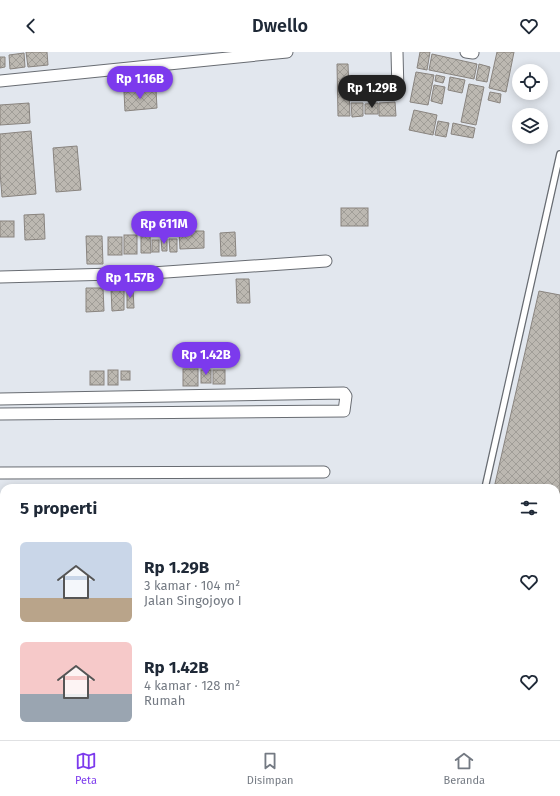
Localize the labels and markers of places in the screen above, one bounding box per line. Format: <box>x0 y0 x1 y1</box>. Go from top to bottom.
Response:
pin: Rp 1.16B <box>99 66 181 100</box>
pin: Rp 1.29B <box>331 75 413 109</box>
pin: Rp 611M <box>127 211 201 245</box>
pin: Rp 1.57B <box>89 265 171 299</box>
pin: Rp 1.42B <box>165 342 247 376</box>

